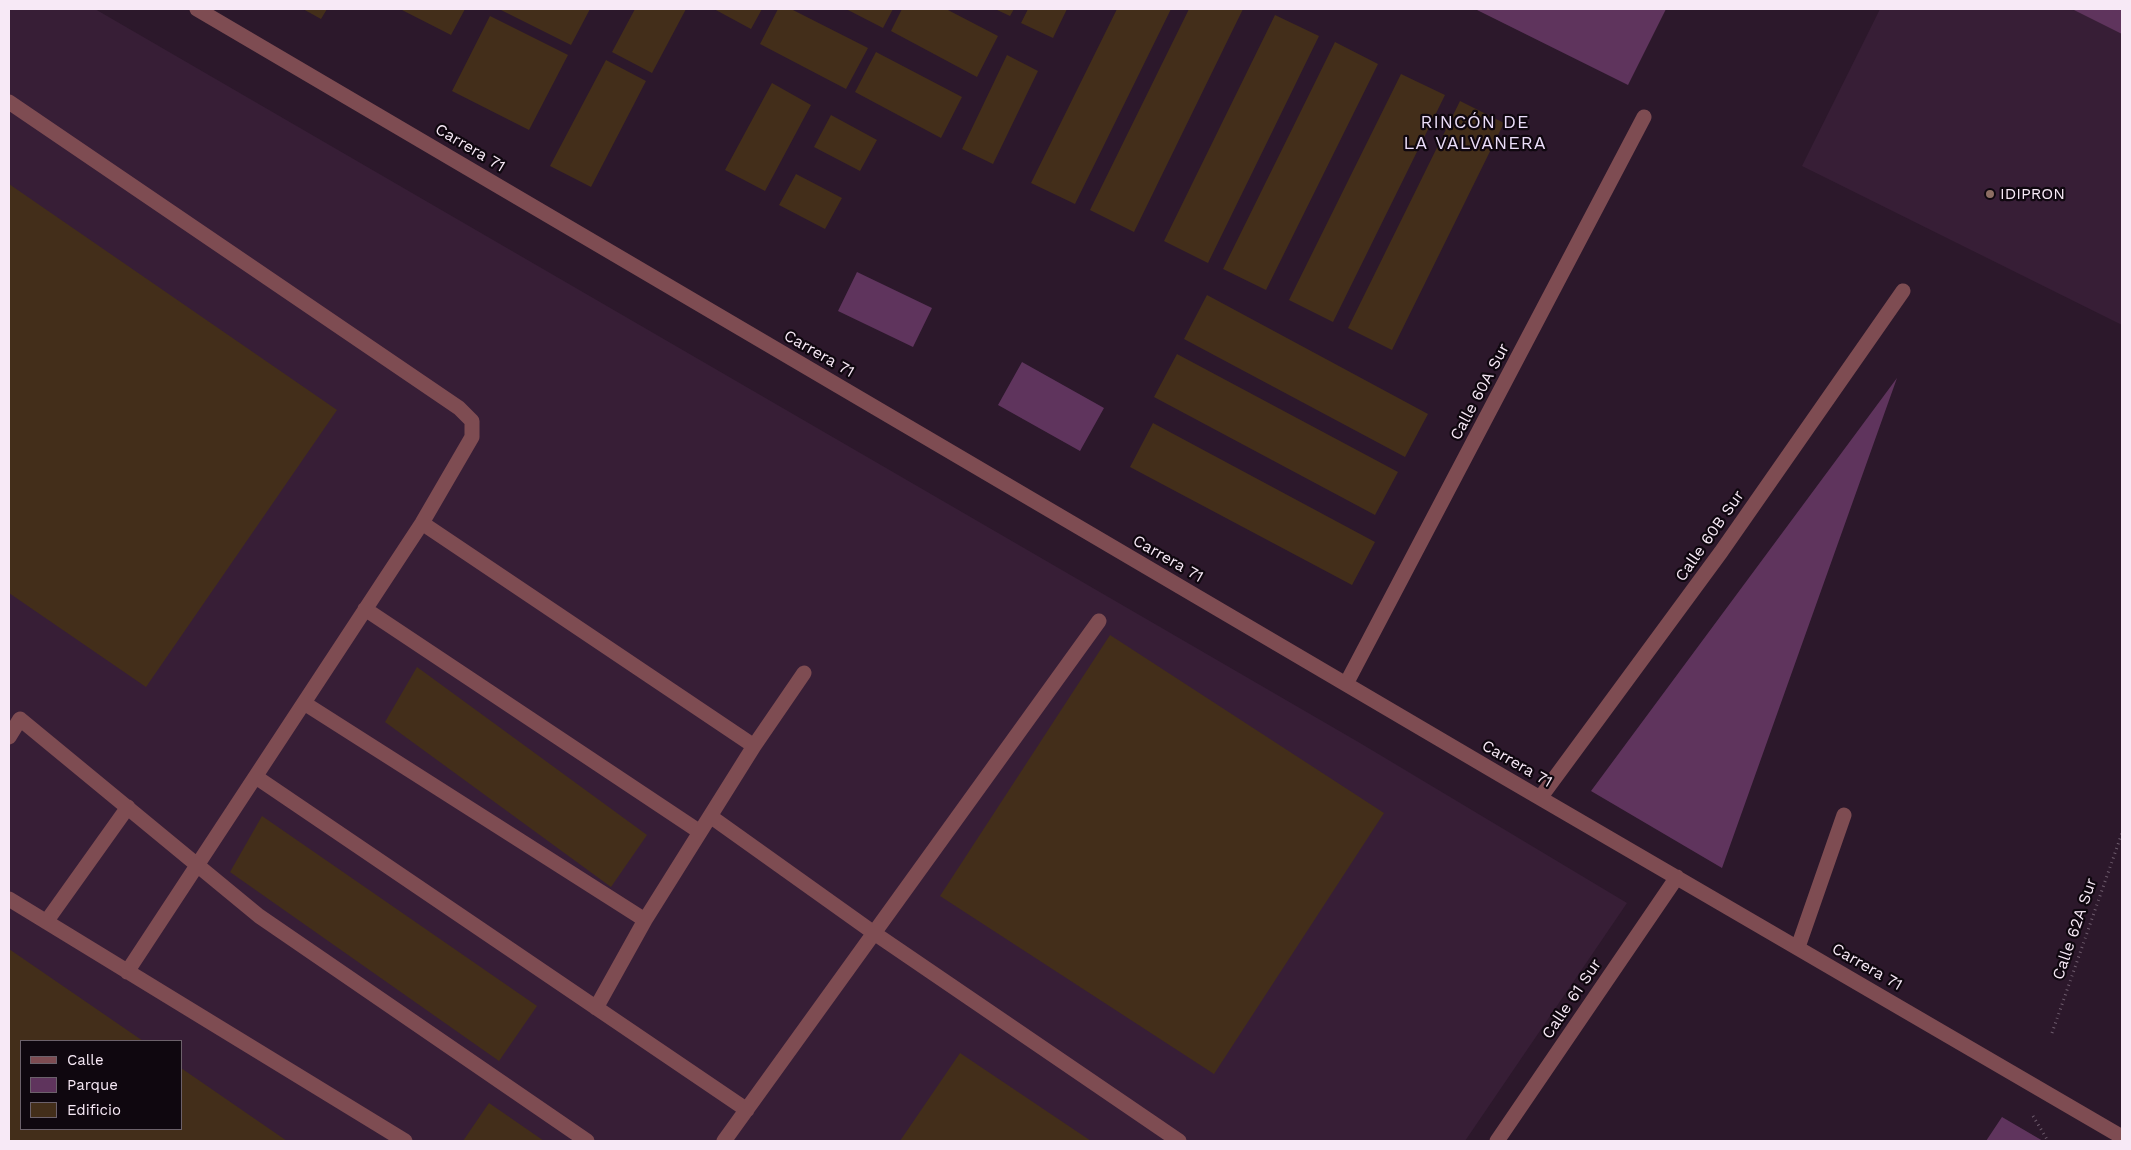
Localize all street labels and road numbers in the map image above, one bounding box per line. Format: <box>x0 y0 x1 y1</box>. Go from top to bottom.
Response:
street label: Carrera 71 <box>432 120 508 176</box>
street label: Carrera 71 <box>780 326 858 382</box>
street label: Calle 60A Sur <box>1446 340 1514 444</box>
street label: Calle 60B Sur <box>1672 487 1748 585</box>
street label: Carrera 71 <box>1129 531 1207 587</box>
street label: Carrera 71 <box>1478 736 1556 792</box>
street label: Calle 62A Sur <box>2049 876 2101 982</box>
street label: Carrera 71 <box>1828 939 1906 995</box>
street label: Calle 61 Sur <box>1538 955 1606 1043</box>

